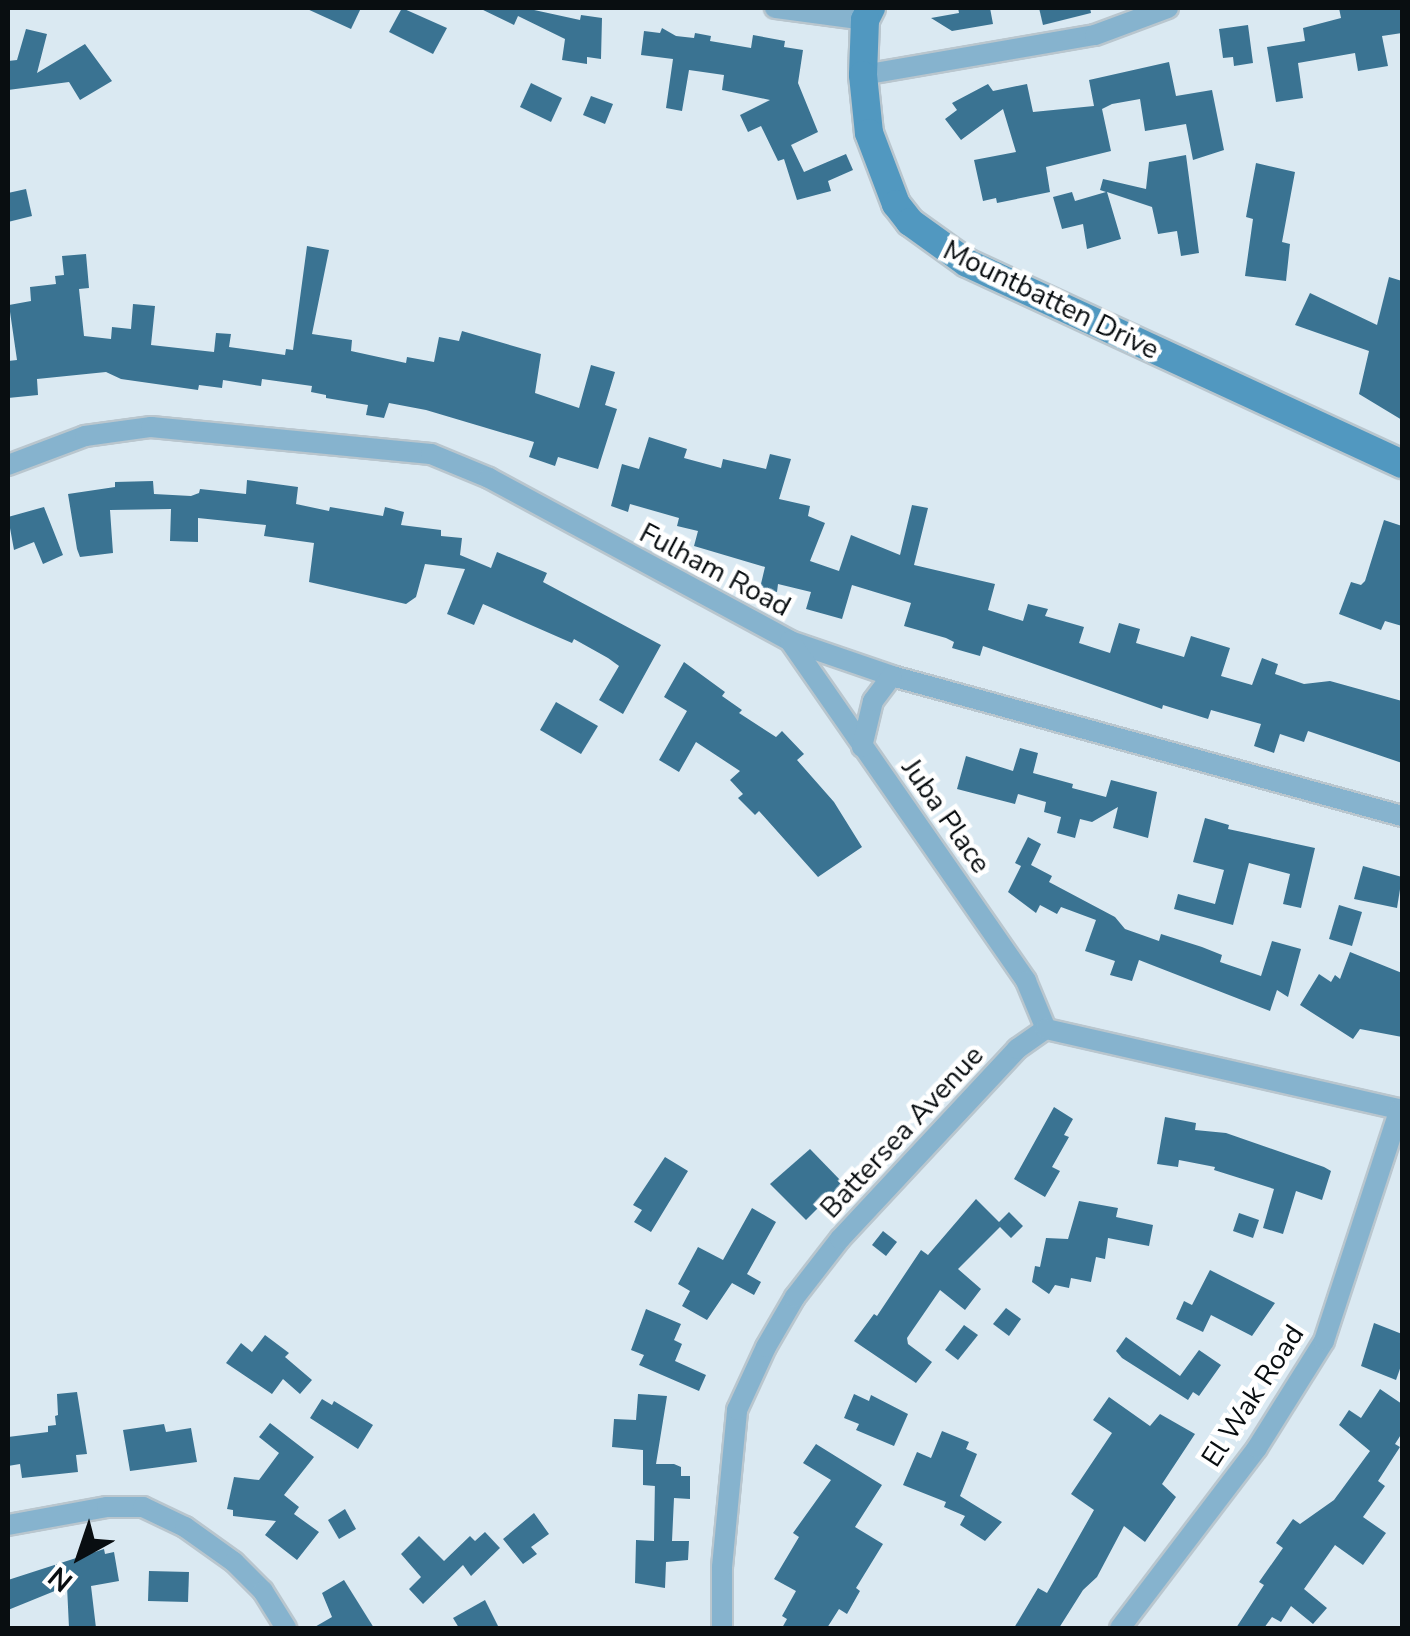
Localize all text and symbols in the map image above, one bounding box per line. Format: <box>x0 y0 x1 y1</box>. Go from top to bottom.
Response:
street label: Mountbatten Drive <box>938 233 1164 367</box>
street label: Fulham Road <box>634 516 796 624</box>
street label: Juba Place <box>895 752 997 880</box>
street label: Battersea Avenue <box>814 1039 990 1225</box>
street label: El Wak Road <box>1195 1319 1311 1473</box>
north arrow <box>30 1506 130 1606</box>
text: N <box>40 1558 81 1600</box>

